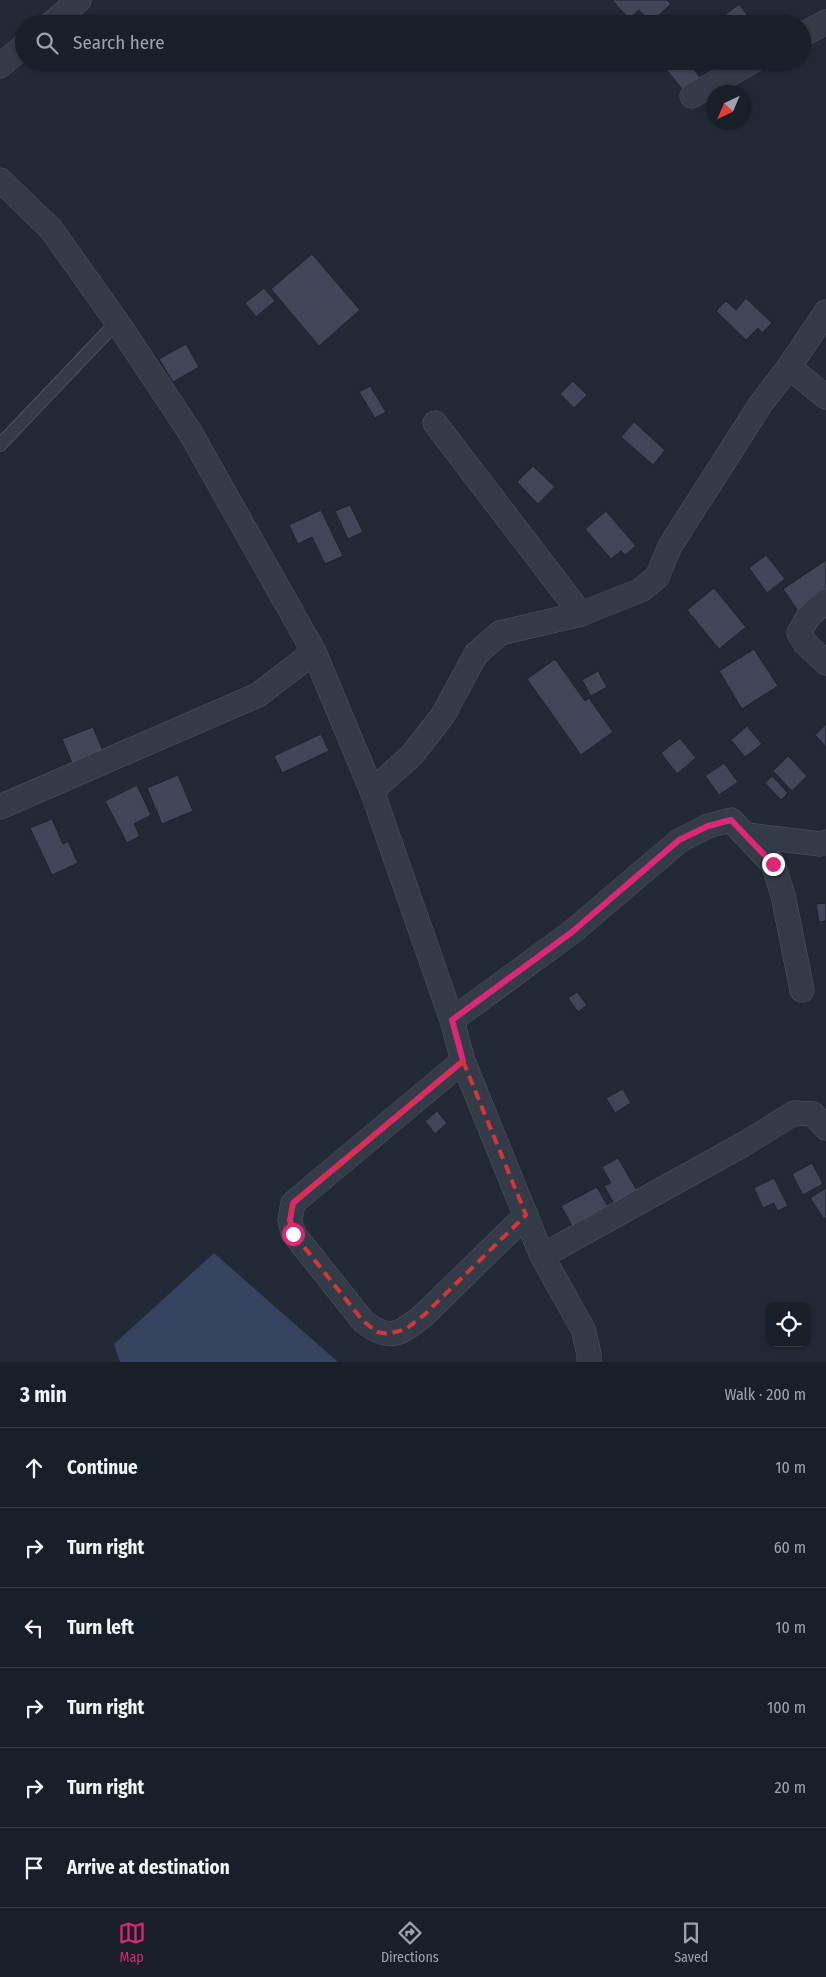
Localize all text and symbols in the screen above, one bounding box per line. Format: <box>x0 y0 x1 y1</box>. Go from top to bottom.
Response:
search box <box>15 15 811 70</box>
icon: search <box>33 29 61 57</box>
text: Search here <box>73 31 165 54</box>
north arrow <box>706 85 751 130</box>
route end <box>762 853 785 876</box>
route start <box>282 1223 305 1246</box>
map controls <box>766 1302 811 1347</box>
button: locate <box>766 1302 811 1347</box>
text: 3 min <box>20 1382 67 1408</box>
text: Walk · 200 m <box>724 1385 806 1404</box>
icon: ahead <box>20 1454 48 1482</box>
text: Continue <box>67 1456 138 1479</box>
text: 10 m <box>775 1458 806 1477</box>
icon: right <box>20 1534 48 1562</box>
text: Turn right <box>67 1536 144 1559</box>
text: 60 m <box>774 1538 806 1557</box>
icon: left <box>20 1614 48 1642</box>
text: Turn left <box>67 1616 134 1639</box>
text: 10 m <box>775 1618 806 1637</box>
icon: right <box>20 1694 48 1722</box>
text: Turn right <box>67 1696 144 1719</box>
text: 100 m <box>767 1698 806 1717</box>
icon: right <box>20 1774 48 1802</box>
text: Turn right <box>67 1776 144 1799</box>
text: 20 m <box>775 1778 806 1797</box>
icon: arrive <box>20 1854 48 1882</box>
text: Arrive at destination <box>67 1856 230 1879</box>
tab: Map <box>118 1919 146 1966</box>
tab: Directions <box>381 1919 439 1966</box>
tab: Saved <box>674 1919 708 1966</box>

